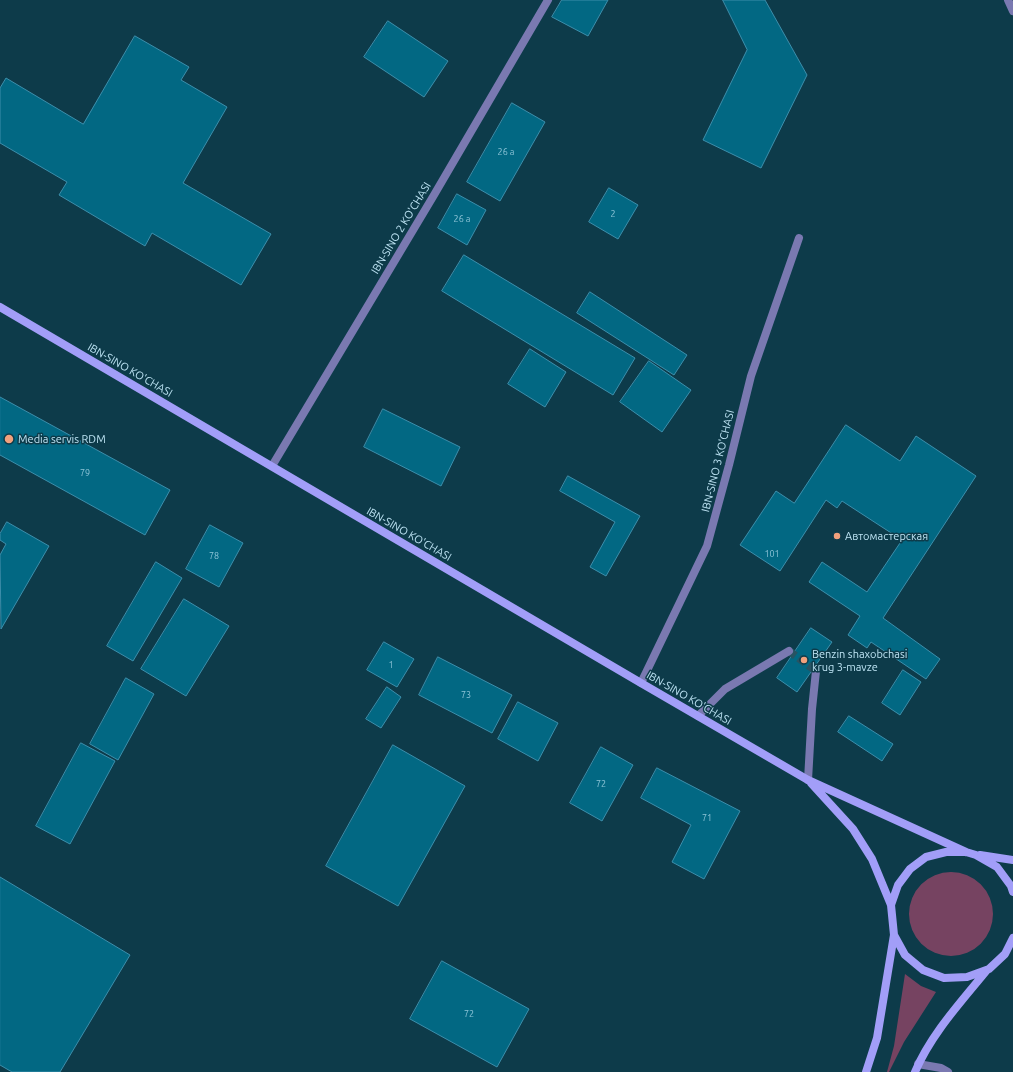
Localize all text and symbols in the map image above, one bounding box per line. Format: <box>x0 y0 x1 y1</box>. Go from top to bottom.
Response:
house number: 26 а <box>498 147 514 157</box>
street label: IBN-SINO 2 KO'CHASI <box>368 180 434 276</box>
house number: 2 <box>610 209 616 219</box>
house number: 26 а <box>454 214 470 224</box>
street label: IBN-SINO KO'CHASI <box>85 340 175 400</box>
street label: IBN-SINO 3 KO'CHASI <box>699 409 737 513</box>
place label: Media servis RDM <box>18 432 106 446</box>
marker: Media servis RDM <box>3 433 15 445</box>
house number: 79 <box>80 468 90 478</box>
street label: IBN-SINO KO'CHASI <box>364 504 454 564</box>
place label: Автомастерская <box>845 529 928 543</box>
marker: Автомастерская <box>832 531 842 541</box>
house number: 101 <box>764 549 780 559</box>
house number: 78 <box>209 551 219 561</box>
place label: Benzin shaxobchasi krug 3-mavze <box>812 647 907 673</box>
marker: Benzin shaxobchasi krug 3-mavze <box>799 655 809 665</box>
house number: 1 <box>388 660 394 670</box>
street label: IBN-SINO KO'CHASI <box>644 668 734 728</box>
house number: 73 <box>461 690 471 700</box>
house number: 72 <box>596 779 606 789</box>
house number: 71 <box>702 813 712 823</box>
house number: 72 <box>464 1009 474 1019</box>

